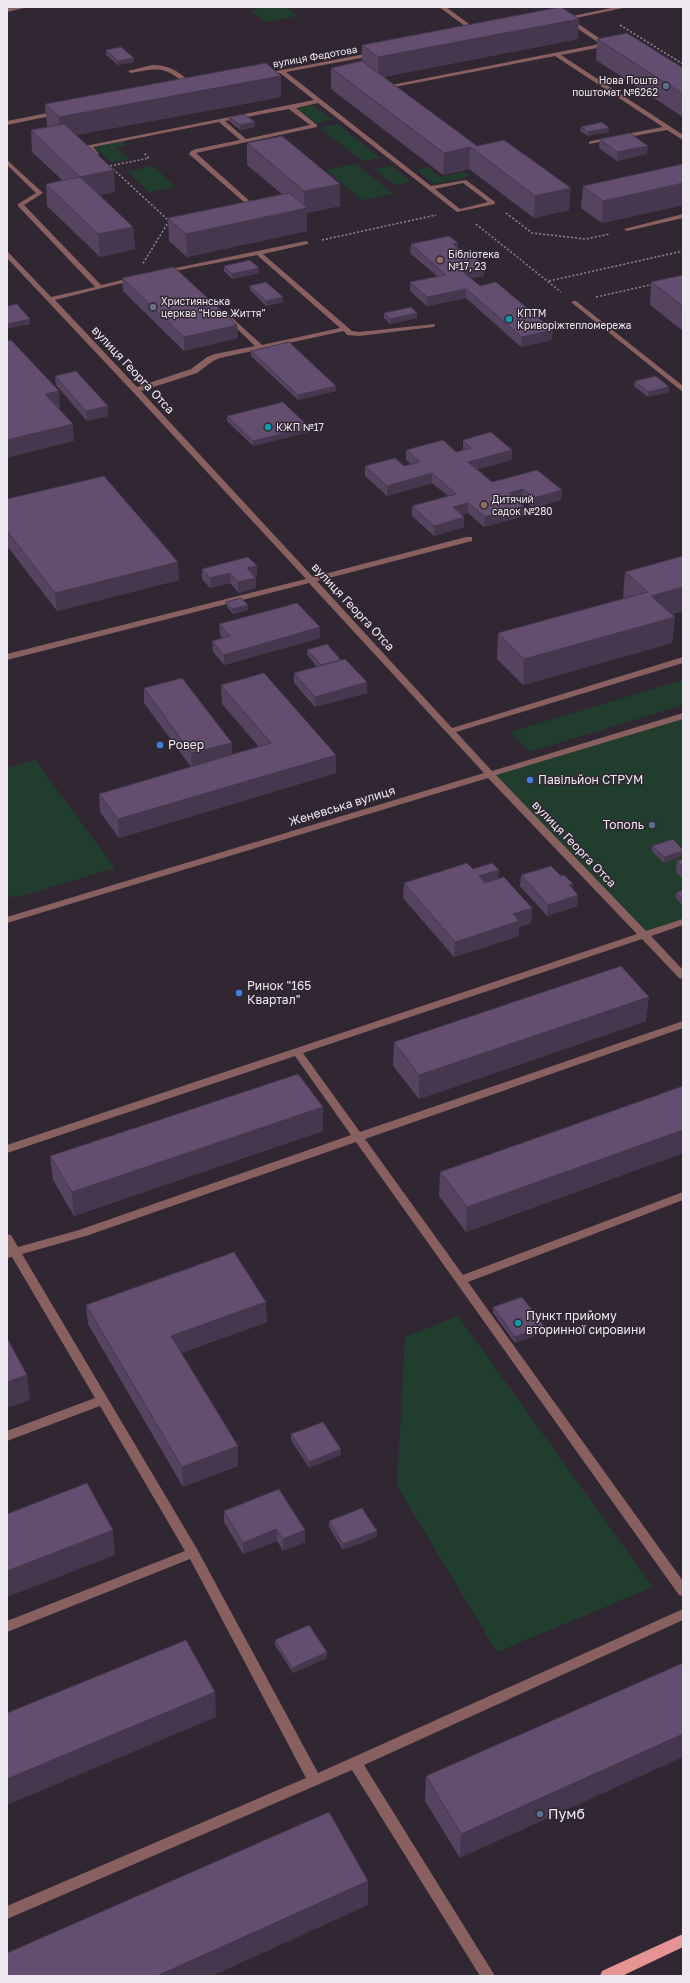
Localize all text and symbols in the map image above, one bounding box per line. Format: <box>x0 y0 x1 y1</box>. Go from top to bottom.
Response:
street label: вулиця Федотова <box>272 43 358 69</box>
place label: Нова Пошта поштомат №6262 <box>572 74 658 98</box>
marker: Нова Пошта поштомат №6262 <box>661 81 671 91</box>
place label: Бібліотека №17, 23 <box>448 248 500 272</box>
marker: Бібліотека №17, 23 <box>435 255 445 265</box>
place label: Християнська церква "Нове Життя" <box>161 295 266 319</box>
marker: Християнська церква "Нове Життя" <box>148 302 158 312</box>
place label: КПТМ Криворіжтепломережа <box>517 307 631 331</box>
marker: КПТМ Криворіжтепломережа <box>504 314 514 324</box>
street label: вулиця Георга Отса <box>89 323 178 417</box>
place label: КЖП №17 <box>276 421 324 433</box>
marker: КЖП №17 <box>263 422 273 432</box>
place label: Дитячий садок №280 <box>492 493 552 517</box>
marker: Дитячий садок №280 <box>479 500 489 510</box>
street label: вулиця Георга Отса <box>309 560 398 654</box>
place label: Ровер <box>168 737 204 752</box>
marker: Ровер <box>155 740 165 750</box>
place label: Павільйон СТРУМ <box>538 772 643 787</box>
marker: Павільйон СТРУМ <box>525 775 535 785</box>
street label: Женевська вулиця <box>287 782 397 829</box>
street label: вулиця Георга Отса <box>529 797 620 890</box>
place label: Тополь <box>603 817 644 832</box>
marker: Тополь <box>647 820 657 830</box>
place label: Ринок "165 Квартал" <box>247 978 311 1007</box>
marker: Ринок "165 Квартал" <box>234 988 244 998</box>
place label: Пункт прийому вторинної сировини <box>526 1308 646 1337</box>
marker: Пункт прийому вторинної сировини <box>513 1318 523 1328</box>
place label: Пумб <box>548 1805 585 1822</box>
marker: Пумб <box>535 1809 545 1819</box>

